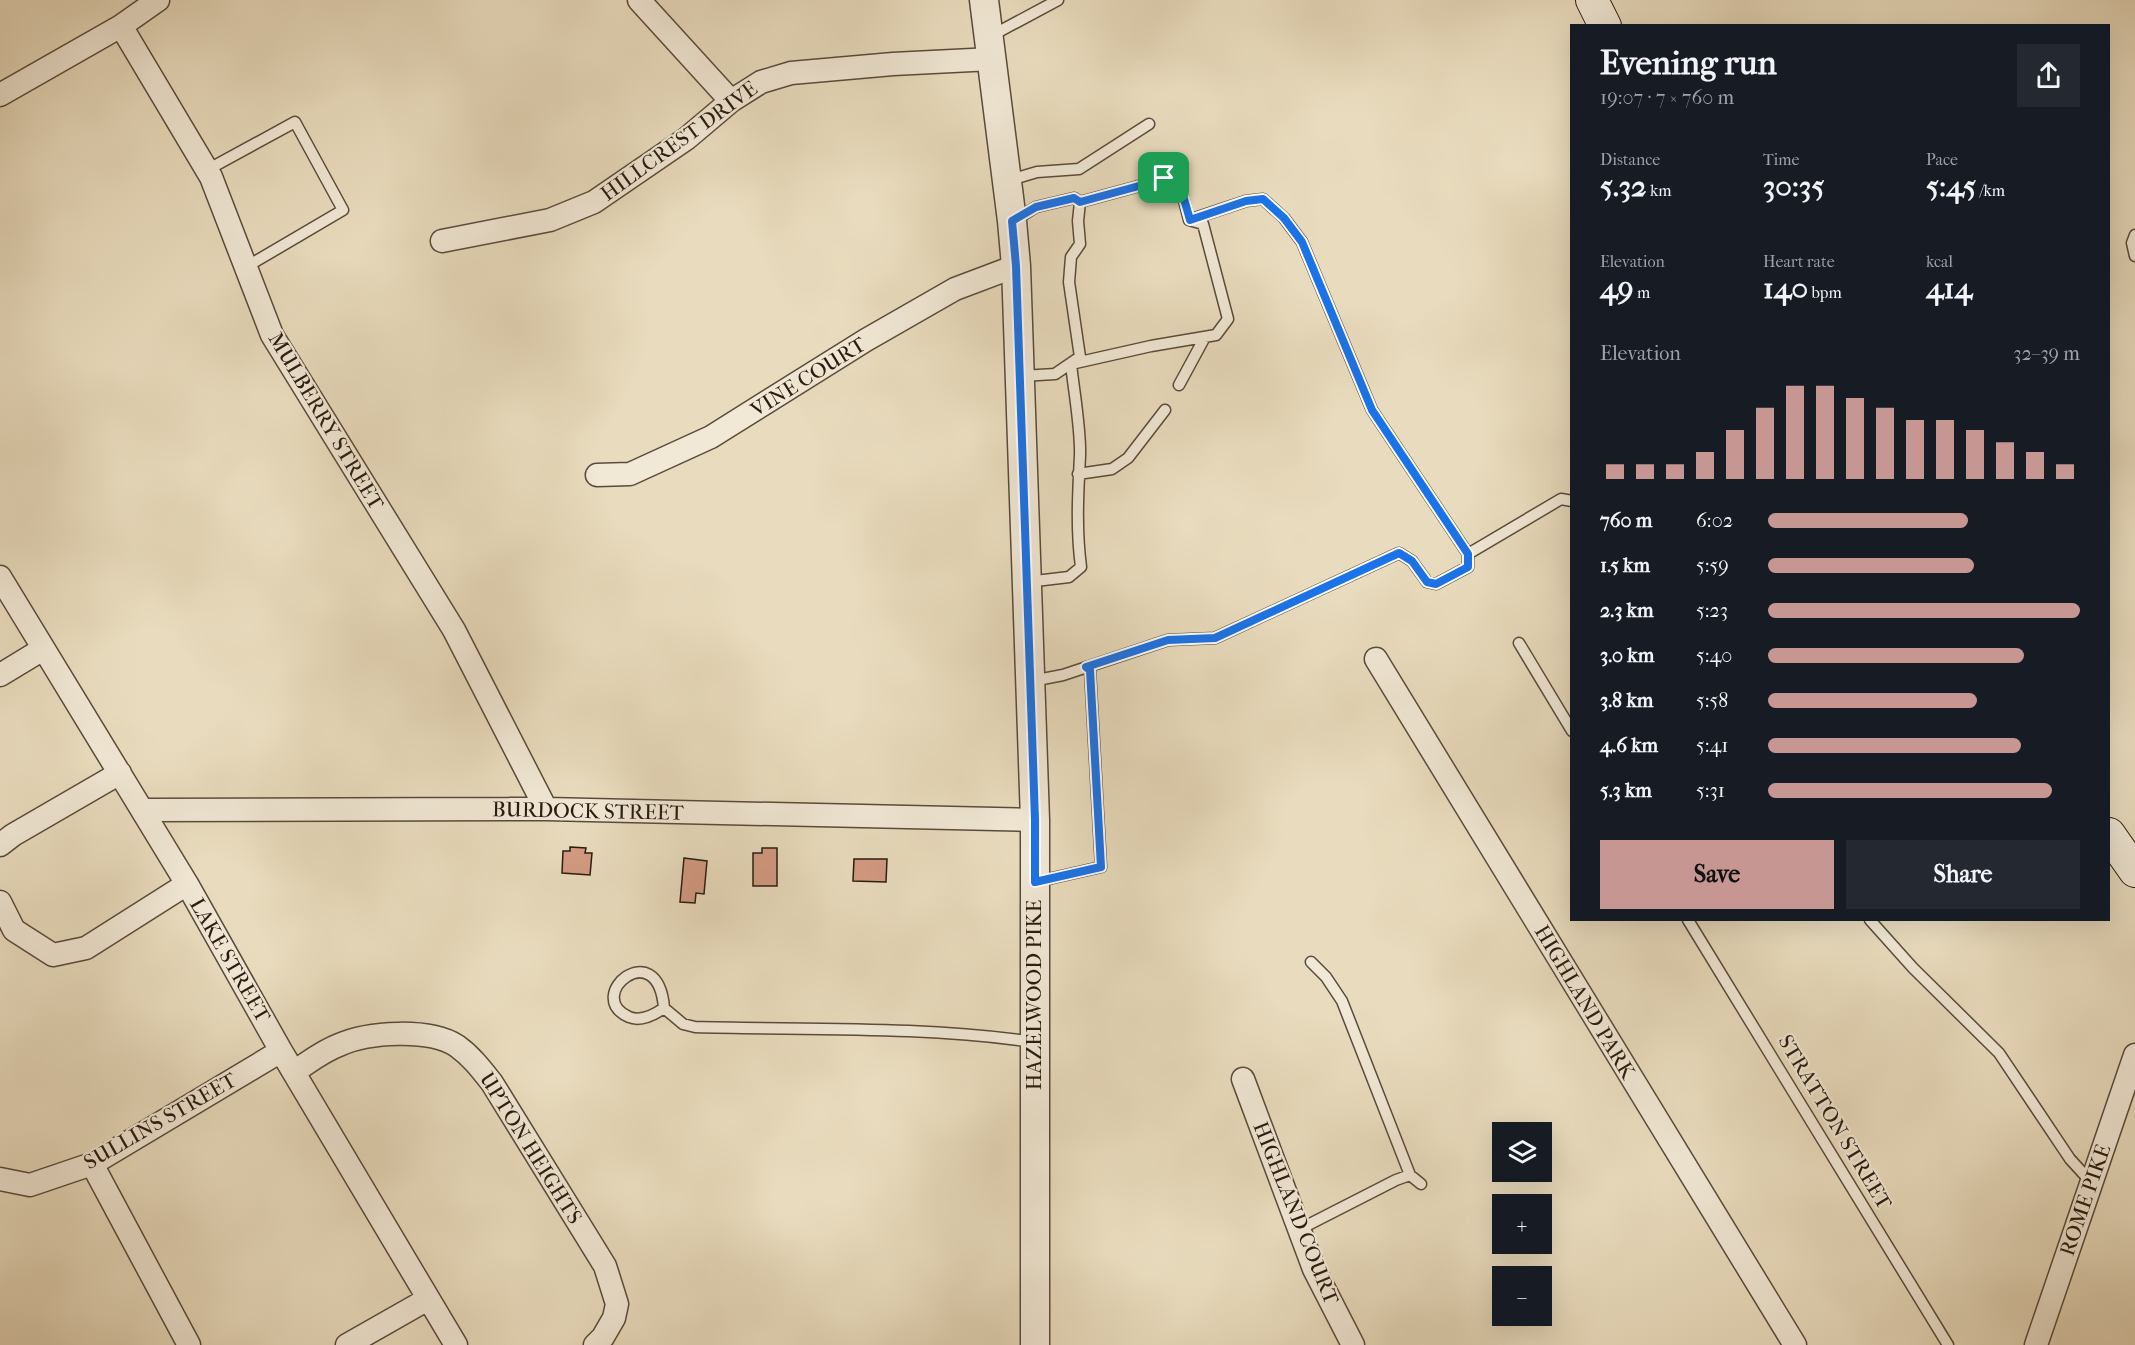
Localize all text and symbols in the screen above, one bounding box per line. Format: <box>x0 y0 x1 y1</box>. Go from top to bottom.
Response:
text: Evening run <box>1600 44 1777 83</box>
button: share <box>2017 44 2080 107</box>
street label: HILLCREST DRIVE <box>596 76 762 206</box>
text: 19:07 · 7 × 760 m <box>1600 86 1734 109</box>
text: Distance <box>1600 150 1660 169</box>
text: Time <box>1763 150 1799 169</box>
text: Pace <box>1926 150 1958 169</box>
pin <box>1138 152 1189 203</box>
icon: arrive <box>1147 161 1180 194</box>
text: 5.32 <box>1600 169 1646 204</box>
text: 30:35 <box>1763 169 1824 204</box>
text: 5:45 <box>1926 169 1976 204</box>
text: km <box>1646 181 1671 200</box>
text: /km <box>1976 181 2005 200</box>
text: Elevation <box>1600 252 1665 271</box>
text: Heart rate <box>1763 252 1835 271</box>
text: kcal <box>1926 252 1953 271</box>
text: 49 <box>1600 271 1633 306</box>
text: 140 <box>1763 271 1808 306</box>
text: 414 <box>1926 271 1972 306</box>
text: m <box>1633 283 1650 302</box>
text: bpm <box>1808 283 1842 302</box>
street label: MULBERRY STREET <box>264 328 389 515</box>
street label: VINE COURT <box>745 332 870 422</box>
text: Elevation <box>1600 342 1681 365</box>
text: 32–39 m <box>2013 342 2080 365</box>
text: 760 m <box>1600 509 1652 532</box>
text: 6:02 <box>1696 509 1733 532</box>
text: 1.5 km <box>1600 554 1650 577</box>
text: 5:59 <box>1696 554 1729 577</box>
text: 2.3 km <box>1600 599 1654 622</box>
text: 5:23 <box>1696 599 1728 622</box>
text: 3.0 km <box>1600 644 1654 667</box>
text: 5:40 <box>1696 644 1732 667</box>
text: 3.8 km <box>1600 689 1653 712</box>
text: 5:58 <box>1696 689 1728 712</box>
text: 4.6 km <box>1600 734 1658 757</box>
text: 5:41 <box>1696 734 1728 757</box>
text: 5.3 km <box>1600 779 1652 802</box>
text: 5:31 <box>1696 779 1725 802</box>
street label: BURDOCK STREET <box>492 797 685 825</box>
button: Save <box>1600 840 1834 909</box>
button: Share <box>1846 840 2080 909</box>
street label: LAKE STREET <box>185 894 276 1027</box>
street label: HAZELWOOD PIKE <box>1022 899 1046 1090</box>
street label: HIGHLAND PARK <box>1530 921 1641 1085</box>
street label: STRATTON STREET <box>1773 1031 1897 1214</box>
street label: SULLINS STREET <box>80 1067 241 1174</box>
street label: UPTON HEIGHTS <box>475 1068 587 1228</box>
street label: HIGHLAND COURT <box>1248 1118 1344 1309</box>
map controls <box>1492 1122 1552 1326</box>
button: layers <box>1492 1122 1552 1182</box>
street label: ROME PIKE <box>2055 1141 2115 1259</box>
button: + <box>1492 1194 1552 1254</box>
button: − <box>1492 1266 1552 1326</box>

